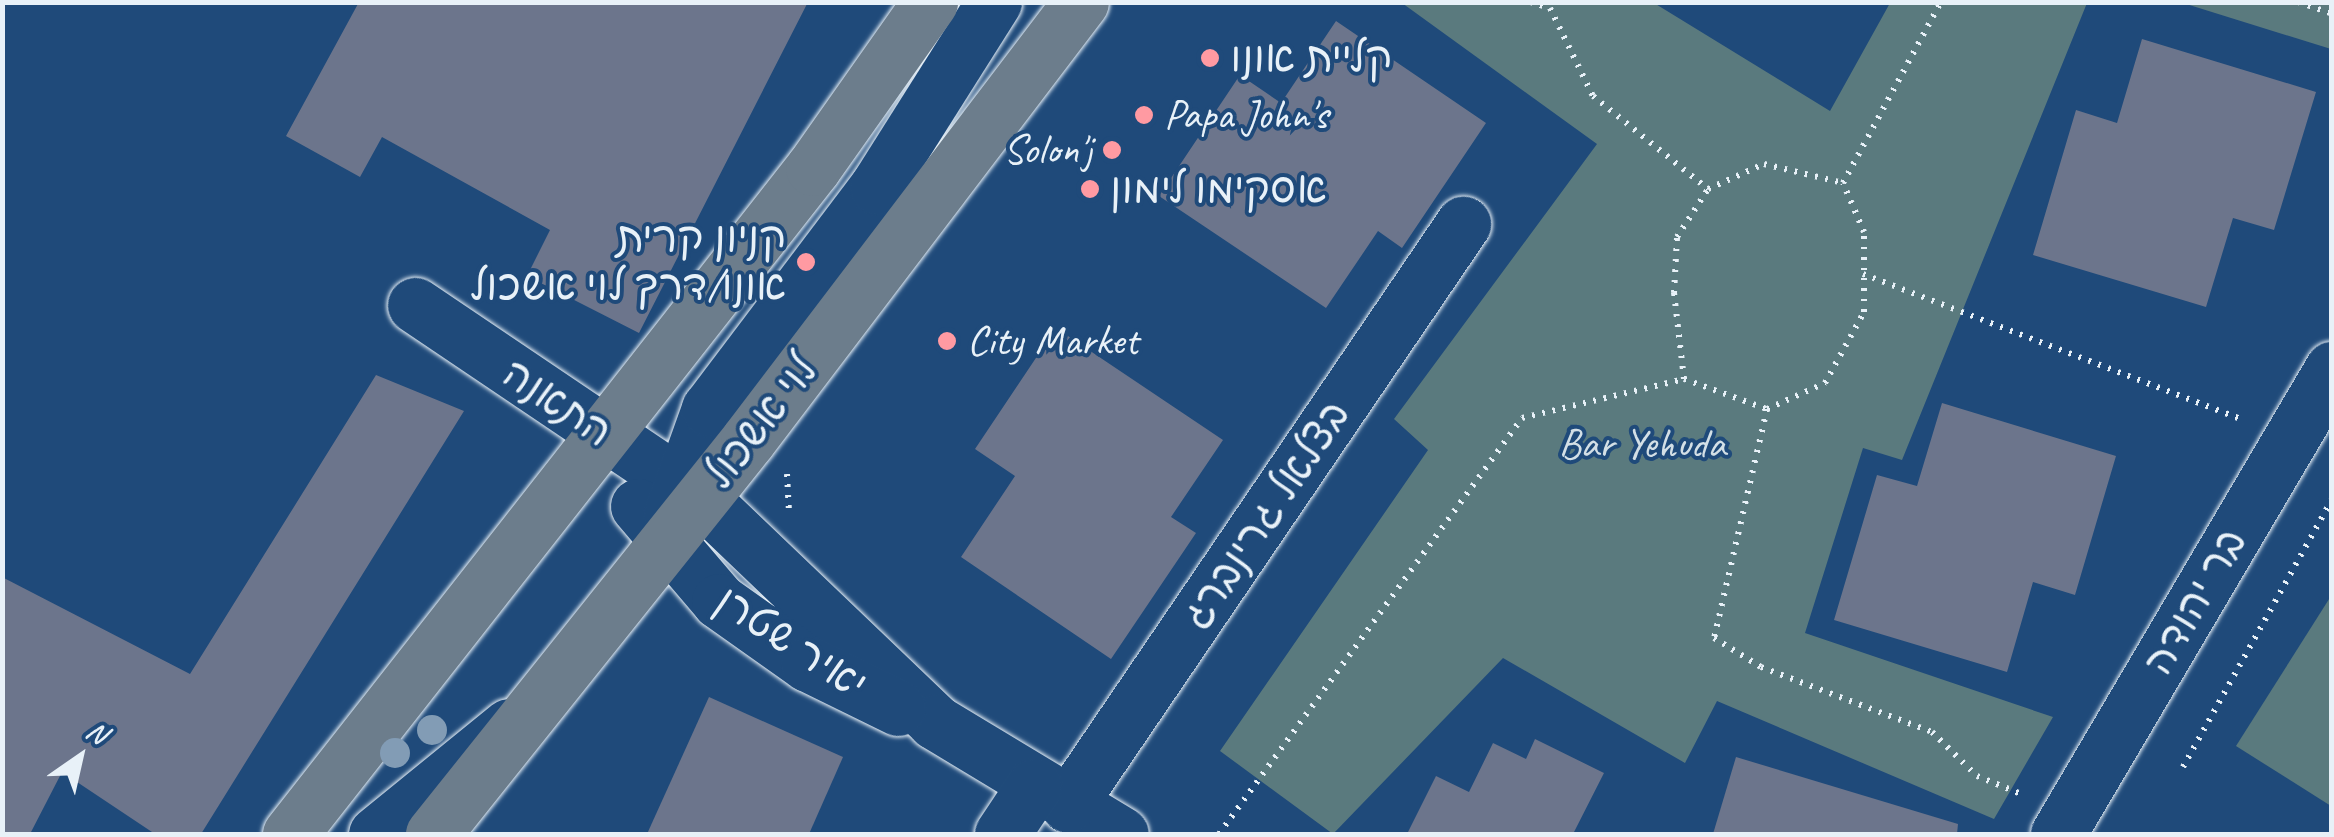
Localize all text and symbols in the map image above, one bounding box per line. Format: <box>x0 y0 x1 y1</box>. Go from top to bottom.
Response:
place label: קליית אונו <box>1230 33 1392 83</box>
marker: קליית אונו <box>1199 47 1221 69</box>
place label: Papa John's <box>1164 90 1328 140</box>
marker: Papa John's <box>1133 104 1155 126</box>
place label: Solon'j <box>1003 125 1092 175</box>
marker: Solon'j <box>1101 139 1123 161</box>
place label: אסקימו לימון <box>1110 164 1327 214</box>
marker: אסקימו לימון <box>1079 178 1101 200</box>
place label: קניון קרית אונו/דרך לוי אשכול <box>470 213 786 312</box>
marker: קניון קרית אונו/דרך לוי אשכול <box>795 251 817 273</box>
place label: City Market <box>967 316 1140 366</box>
marker: City Market <box>936 330 958 352</box>
street label: לוי אשכול <box>693 346 829 498</box>
street label: התאנה <box>492 348 622 458</box>
street label: בצלאל גרינברג <box>1171 391 1361 639</box>
park label: Bar Yehuda <box>1559 419 1725 469</box>
street label: בר יהודה <box>2133 520 2257 684</box>
street label: יאיר שטרן <box>706 576 876 710</box>
north arrow <box>30 707 130 807</box>
text: N <box>80 712 114 751</box>

